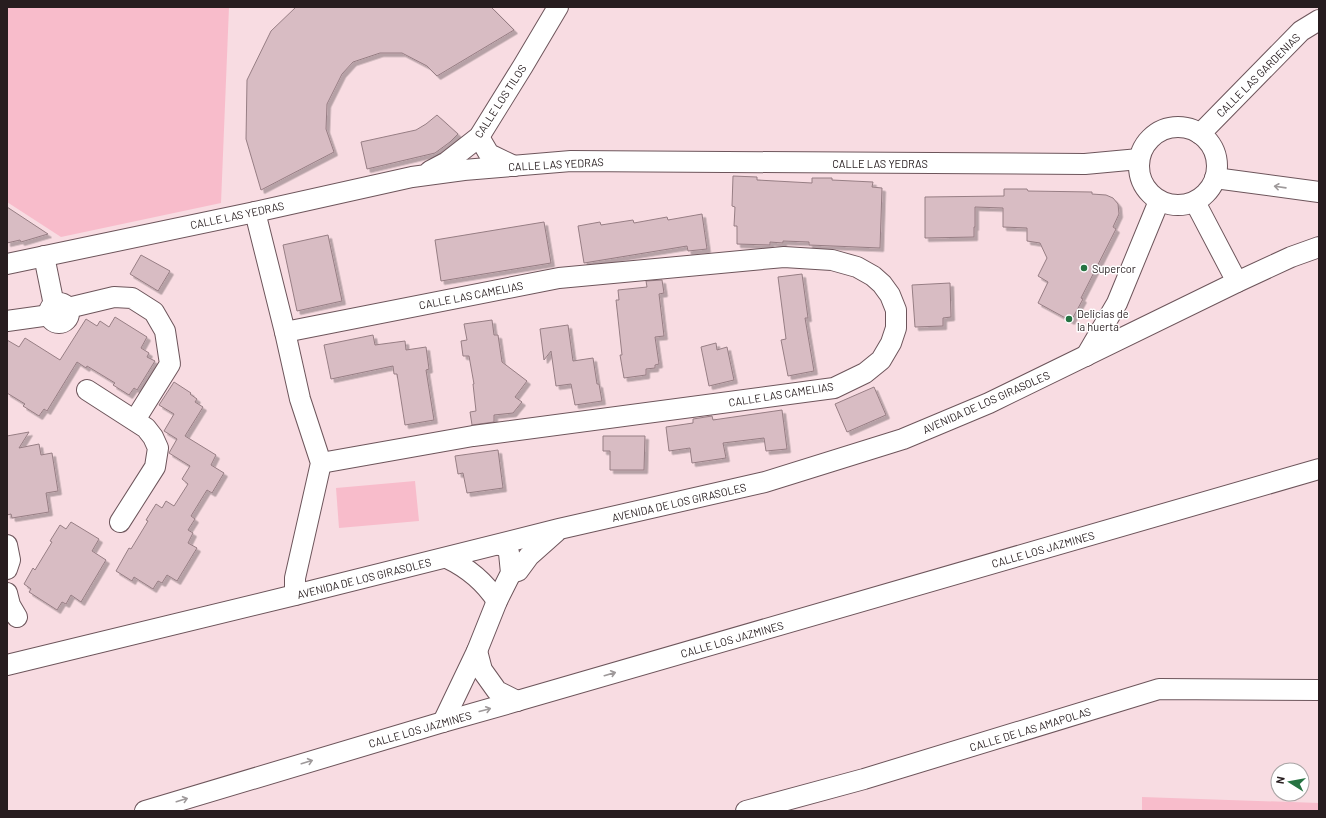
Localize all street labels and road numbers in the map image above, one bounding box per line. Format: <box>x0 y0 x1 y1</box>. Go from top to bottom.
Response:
street label: CALLE LAS GARDENIAS <box>1213 30 1303 120</box>
street label: CALLE LOS TILOS <box>471 62 529 140</box>
street label: CALLE LAS YEDRAS <box>508 155 604 173</box>
street label: CALLE LAS YEDRAS <box>832 157 928 170</box>
street label: CALLE LAS YEDRAS <box>189 199 285 231</box>
street label: CALLE LAS CAMELIAS <box>418 279 524 311</box>
street label: AVENIDA DE LOS GIRASOLES <box>920 368 1052 436</box>
street label: CALLE LAS CAMELIAS <box>728 379 834 409</box>
street label: AVENIDA DE LOS GIRASOLES <box>610 480 748 524</box>
street label: CALLE LOS JAZMINES <box>990 528 1096 570</box>
street label: AVENIDA DE LOS GIRASOLES <box>296 555 432 601</box>
street label: CALLE LOS JAZMINES <box>679 618 785 660</box>
street label: CALLE DE LAS AMAPOLAS <box>968 704 1092 754</box>
street label: CALLE LOS JAZMINES <box>367 708 473 750</box>

